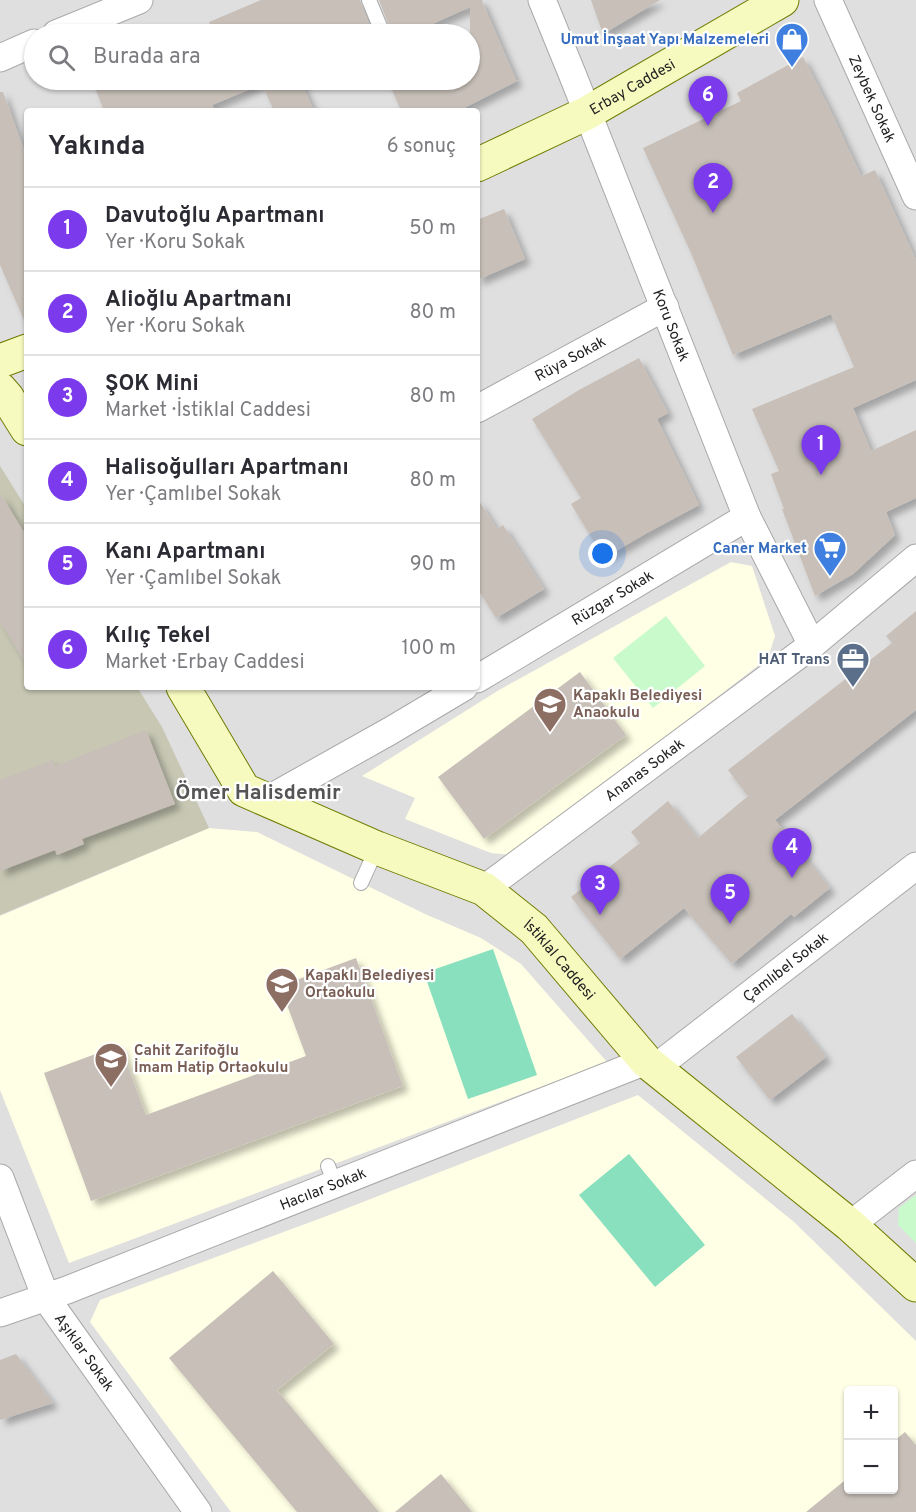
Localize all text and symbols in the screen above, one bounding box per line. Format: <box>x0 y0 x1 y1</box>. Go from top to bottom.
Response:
shop icon: Umut İnşaat Yapı Malzemeleri <box>774 21 810 68</box>
search box <box>24 24 480 90</box>
place label: Umut İnşaat Yapı Malzemeleri <box>560 30 769 50</box>
icon: search <box>45 41 78 74</box>
text: Burada ara <box>93 44 201 71</box>
street label: Zeybek Sokak <box>843 52 899 146</box>
street label: Erbay Caddesi <box>587 56 679 120</box>
pin: 6 <box>688 76 728 126</box>
text: Yakında <box>48 131 145 164</box>
text: 6 sonuç <box>387 134 456 160</box>
pin: 2 <box>694 164 732 213</box>
text: Davutoğlu Apartmanı <box>105 203 325 230</box>
text: 1 <box>64 216 72 242</box>
text: 50 m <box>409 216 456 242</box>
text: Yer · Koru Sokak <box>105 230 245 256</box>
text: Alioğlu Apartmanı <box>105 287 292 314</box>
street label: Koru Sokak <box>647 287 693 365</box>
text: 2 <box>61 300 74 326</box>
text: 80 m <box>410 300 456 326</box>
text: Yer · Koru Sokak <box>105 314 245 340</box>
street label: Rüya Sokak <box>532 333 610 387</box>
text: ŞOK Mini <box>105 371 199 398</box>
text: 3 <box>62 384 74 410</box>
text: 80 m <box>410 384 456 410</box>
text: Market · İstiklal Caddesi <box>105 398 311 424</box>
pin: 1 <box>802 426 840 475</box>
text: Halisoğulları Apartmanı <box>105 455 349 482</box>
text: 4 <box>61 468 74 494</box>
text: 80 m <box>410 468 456 494</box>
text: Yer · Çamlıbel Sokak <box>105 482 281 508</box>
supermarket icon: Caner Market <box>812 530 848 577</box>
text: Kanı Apartmanı <box>105 539 265 566</box>
your location <box>588 539 617 568</box>
place label: Caner Market <box>713 540 807 559</box>
text: 5 <box>61 552 74 578</box>
text: 90 m <box>410 552 456 578</box>
text: Yer · Çamlıbel Sokak <box>105 566 281 592</box>
street label: Rüzgar Sokak <box>569 567 658 631</box>
text: Kılıç Tekel <box>105 623 211 650</box>
text: 6 <box>61 636 74 662</box>
text: 100 m <box>401 636 456 662</box>
office icon: HAT Trans <box>835 641 871 688</box>
text: Market · Erbay Caddesi <box>105 650 305 676</box>
place label: HAT Trans <box>758 651 830 670</box>
school or university icon: Kapaklı Belediyesi Anaokulu <box>532 686 568 733</box>
place label: Kapaklı Belediyesi Anaokulu <box>573 687 702 723</box>
street label: Ananas Sokak <box>602 735 689 807</box>
district label: Ömer Halisdemir <box>175 780 341 807</box>
pin: 4 <box>772 828 812 878</box>
pin: 3 <box>580 866 620 915</box>
pin: 5 <box>710 874 750 924</box>
street label: İstiklal Caddesi <box>519 915 598 1005</box>
street label: Çamlıbel Sokak <box>740 929 833 1007</box>
school or university icon: Kapaklı Belediyesi Ortaokulu <box>264 966 300 1013</box>
place label: Kapaklı Belediyesi Ortaokulu <box>305 967 434 1003</box>
school or university icon: Cahit Zarifoğlu İmam Hatip Ortaokulu <box>93 1041 129 1088</box>
place label: Cahit Zarifoğlu İmam Hatip Ortaokulu <box>134 1042 288 1078</box>
street label: Hacılar Sokak <box>277 1165 369 1216</box>
street label: Aşıklar Sokak <box>49 1311 117 1396</box>
map controls <box>844 1386 898 1494</box>
button: + <box>844 1386 898 1440</box>
button: − <box>844 1440 898 1494</box>

